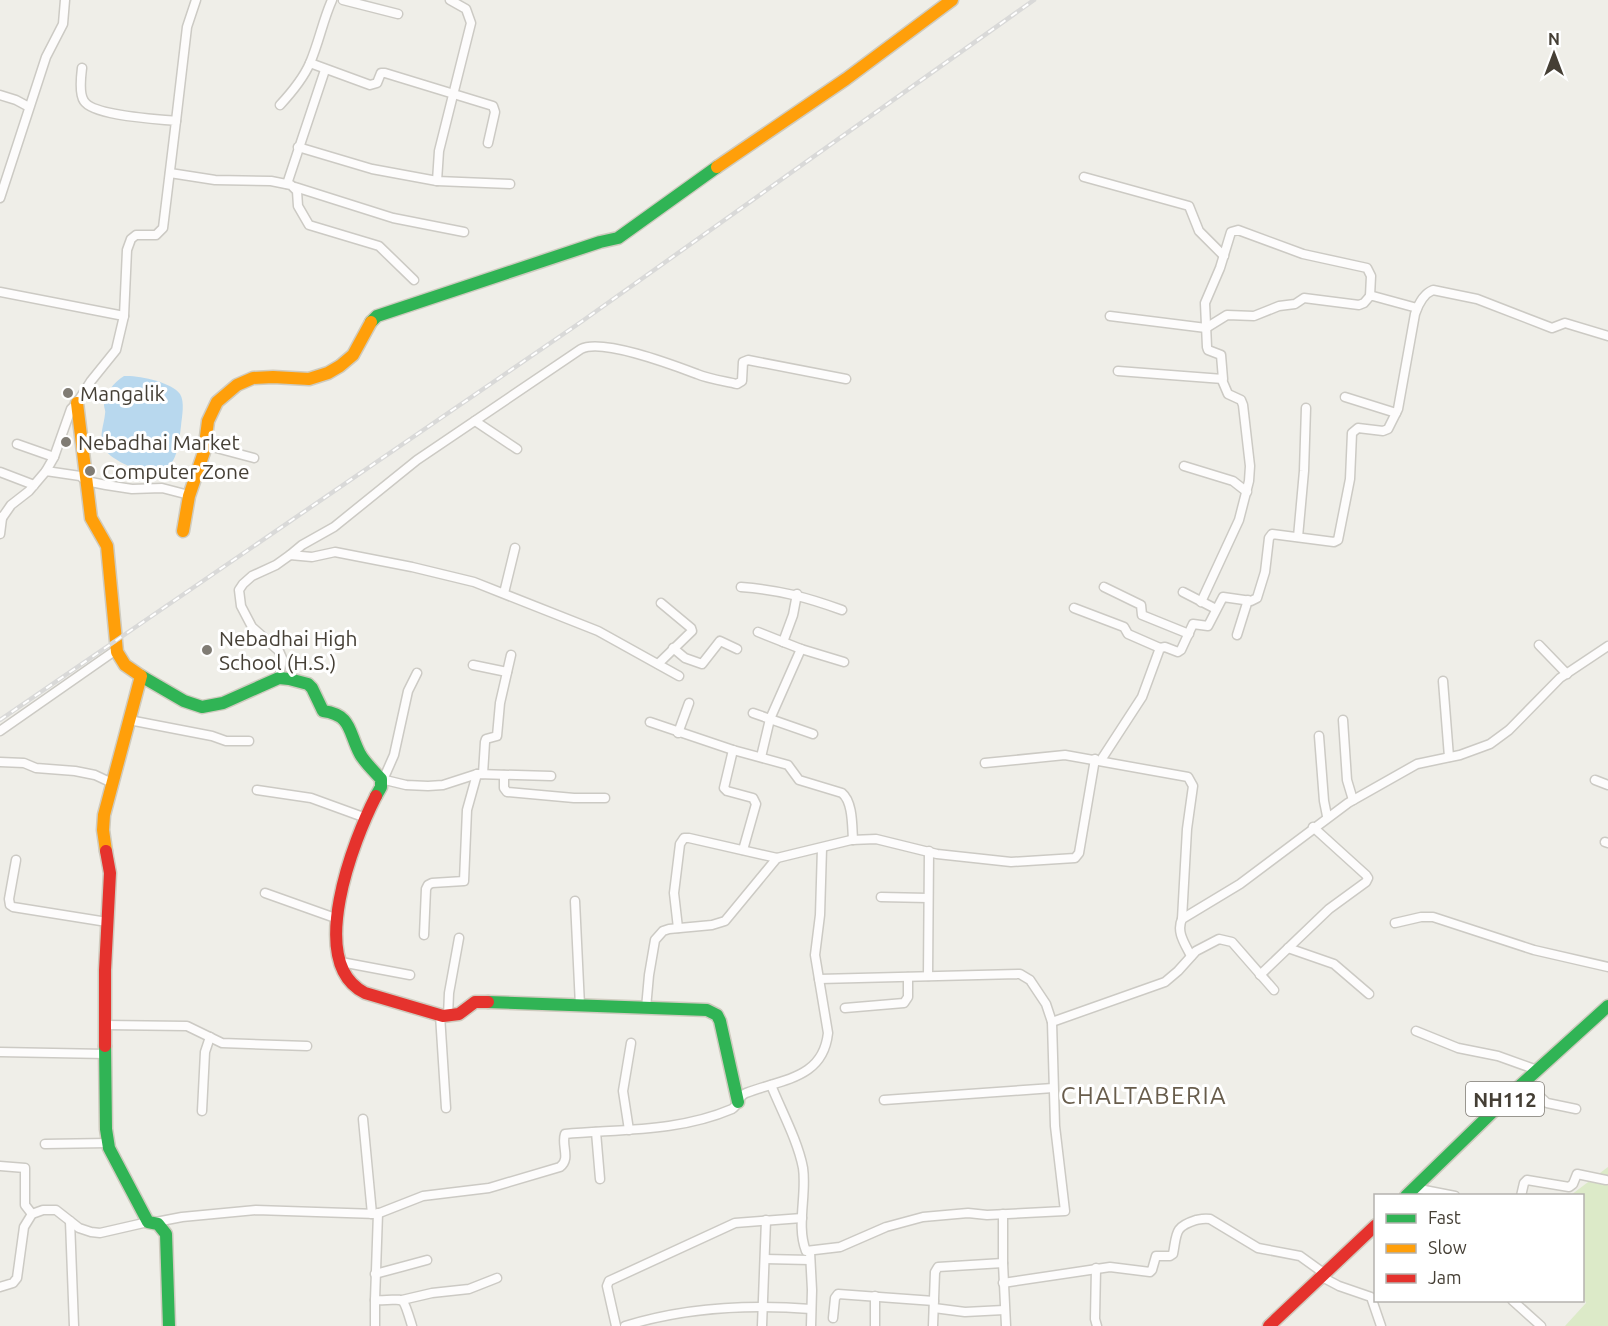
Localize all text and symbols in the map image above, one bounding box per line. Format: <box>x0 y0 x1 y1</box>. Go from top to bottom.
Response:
north arrow <box>1524 24 1584 84</box>
text: N <box>1548 30 1560 48</box>
place label: Mangalik <box>80 381 166 405</box>
marker: Mangalik <box>61 386 75 400</box>
place label: Nebadhai Market <box>78 430 240 454</box>
marker: Nebadhai Market <box>59 435 73 449</box>
place label: Computer Zone <box>102 459 250 483</box>
marker: Computer Zone <box>83 464 97 478</box>
place label: Nebadhai High School (H.S.) <box>219 626 357 674</box>
marker: Nebadhai High School (H.S.) <box>200 643 214 657</box>
district label: CHALTABERIA <box>1061 1082 1227 1109</box>
road number: NH112 <box>1466 1082 1544 1116</box>
legend <box>1374 1194 1584 1302</box>
text: Fast <box>1428 1207 1461 1227</box>
text: Slow <box>1428 1237 1467 1257</box>
text: Jam <box>1428 1267 1462 1287</box>

